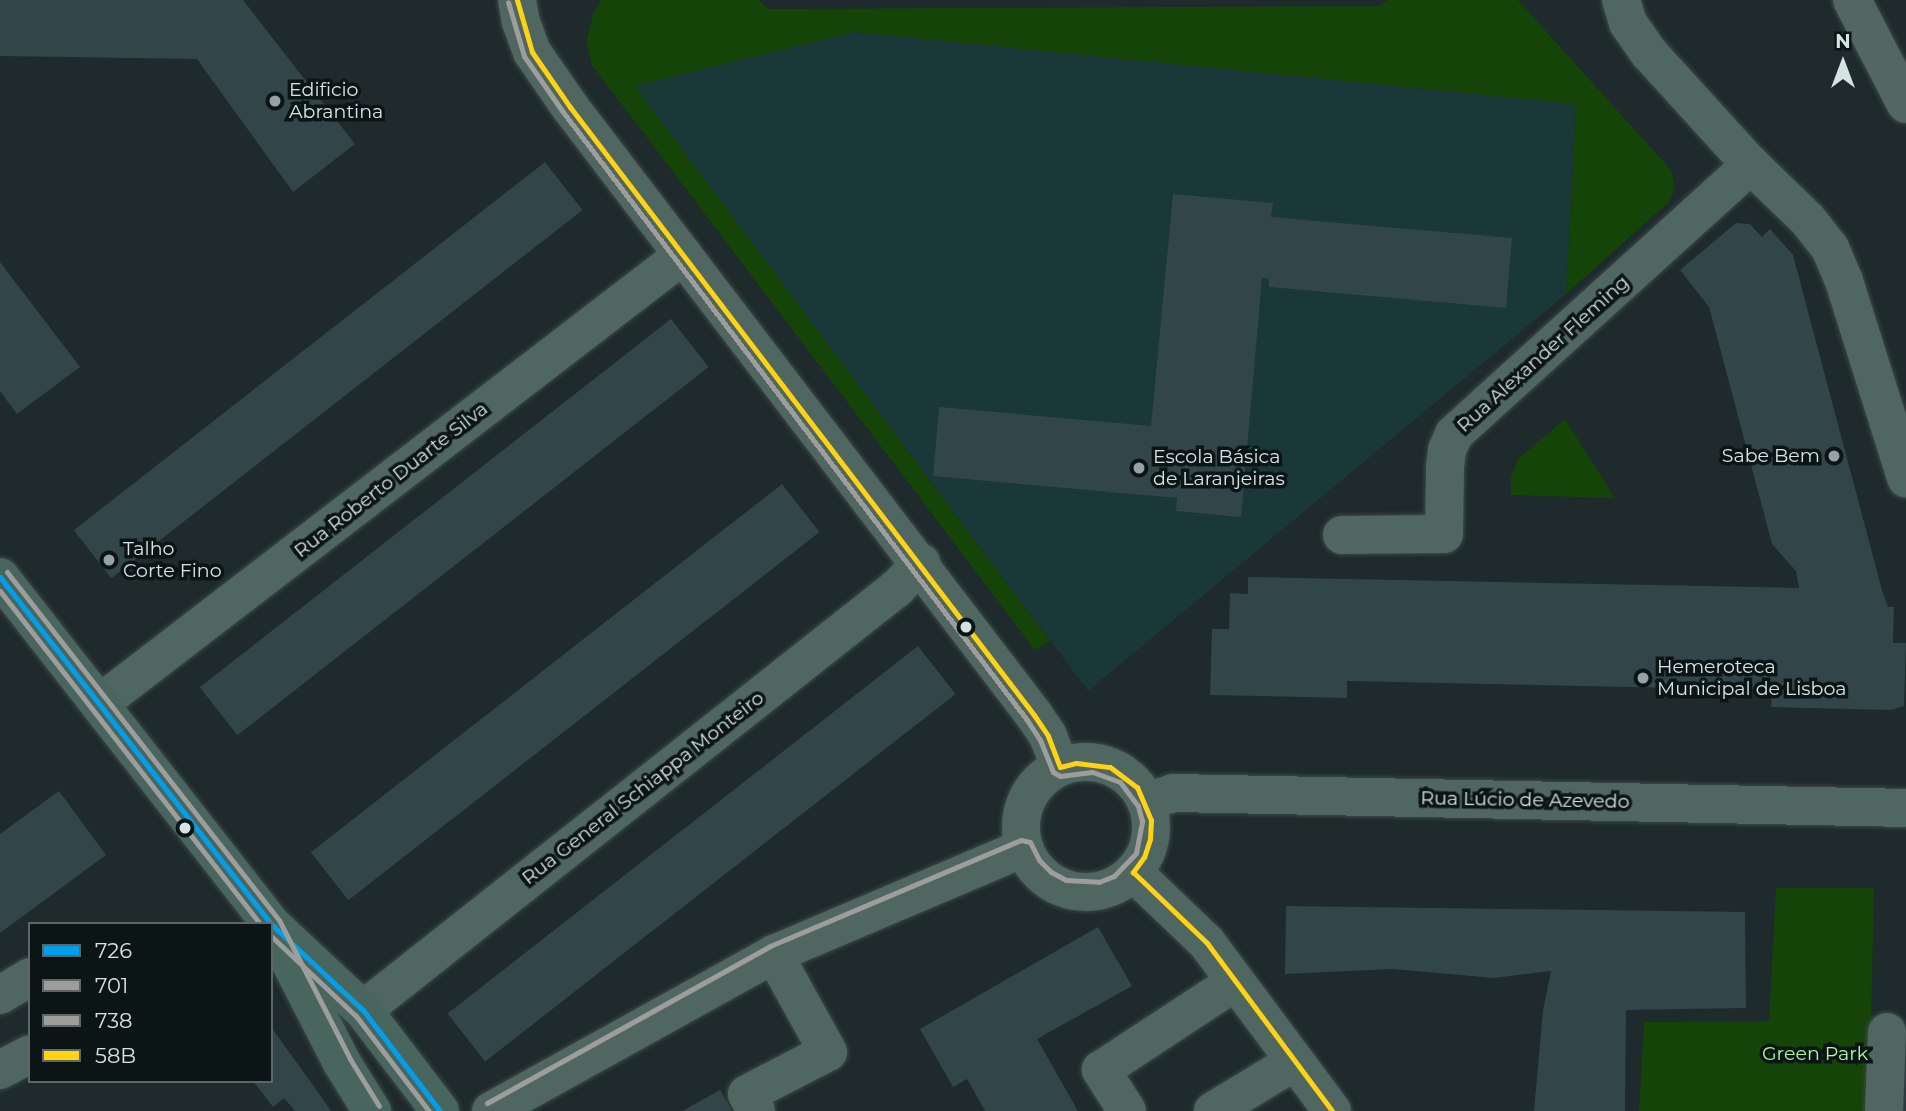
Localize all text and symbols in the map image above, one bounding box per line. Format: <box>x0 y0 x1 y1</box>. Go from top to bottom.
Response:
north arrow <box>1808 28 1878 98</box>
text: N <box>1835 30 1851 53</box>
place label: Edificio Abrantina <box>289 79 383 123</box>
marker: Edificio Abrantina <box>267 93 283 109</box>
street label: Rua Alexander Fleming <box>1452 271 1634 437</box>
street label: Rua Roberto Duarte Silva <box>290 397 492 563</box>
place label: Sabe Bem <box>1722 445 1820 467</box>
place label: Escola Básica de Laranjeiras <box>1153 446 1285 490</box>
marker: Sabe Bem <box>1826 448 1842 464</box>
marker: Escola Básica de Laranjeiras <box>1131 460 1147 476</box>
place label: Talho Corte Fino <box>123 538 222 582</box>
marker: Talho Corte Fino <box>101 552 117 568</box>
unlabelled marker <box>959 620 973 634</box>
place label: Hemeroteca Municipal de Lisboa <box>1657 656 1846 700</box>
marker: Hemeroteca Municipal de Lisboa <box>1635 670 1651 686</box>
street label: Rua General Schiappa Monteiro <box>517 686 769 890</box>
street label: Rua Lúcio de Azevedo <box>1420 787 1630 813</box>
unlabelled marker <box>178 821 192 835</box>
legend <box>28 922 273 1083</box>
text: 726 <box>95 938 132 963</box>
text: 701 <box>95 973 128 998</box>
text: 738 <box>95 1008 132 1033</box>
text: 58B <box>95 1043 136 1068</box>
park label: Green Park <box>1762 1043 1868 1065</box>

